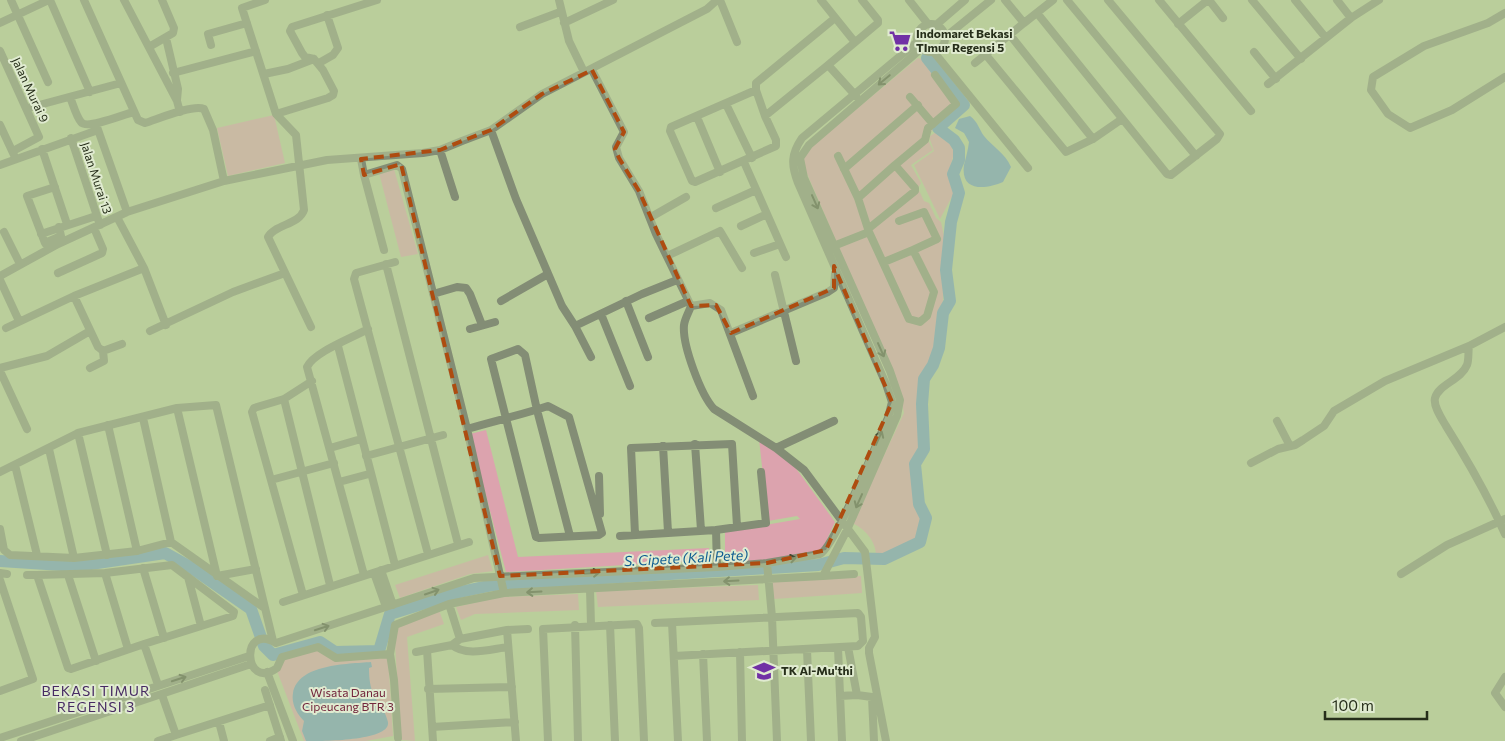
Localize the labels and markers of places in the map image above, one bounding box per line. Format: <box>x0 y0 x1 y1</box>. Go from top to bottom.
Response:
place label: Indomaret Bekasi TImur Regensi 5 <box>916 26 1013 54</box>
supermarket icon: Indomaret Bekasi TImur Regensi 5 <box>887 28 913 54</box>
school or university icon: TK Al-Mu'thi <box>751 658 777 684</box>
place label: TK Al-Mu'thi <box>781 663 853 677</box>

